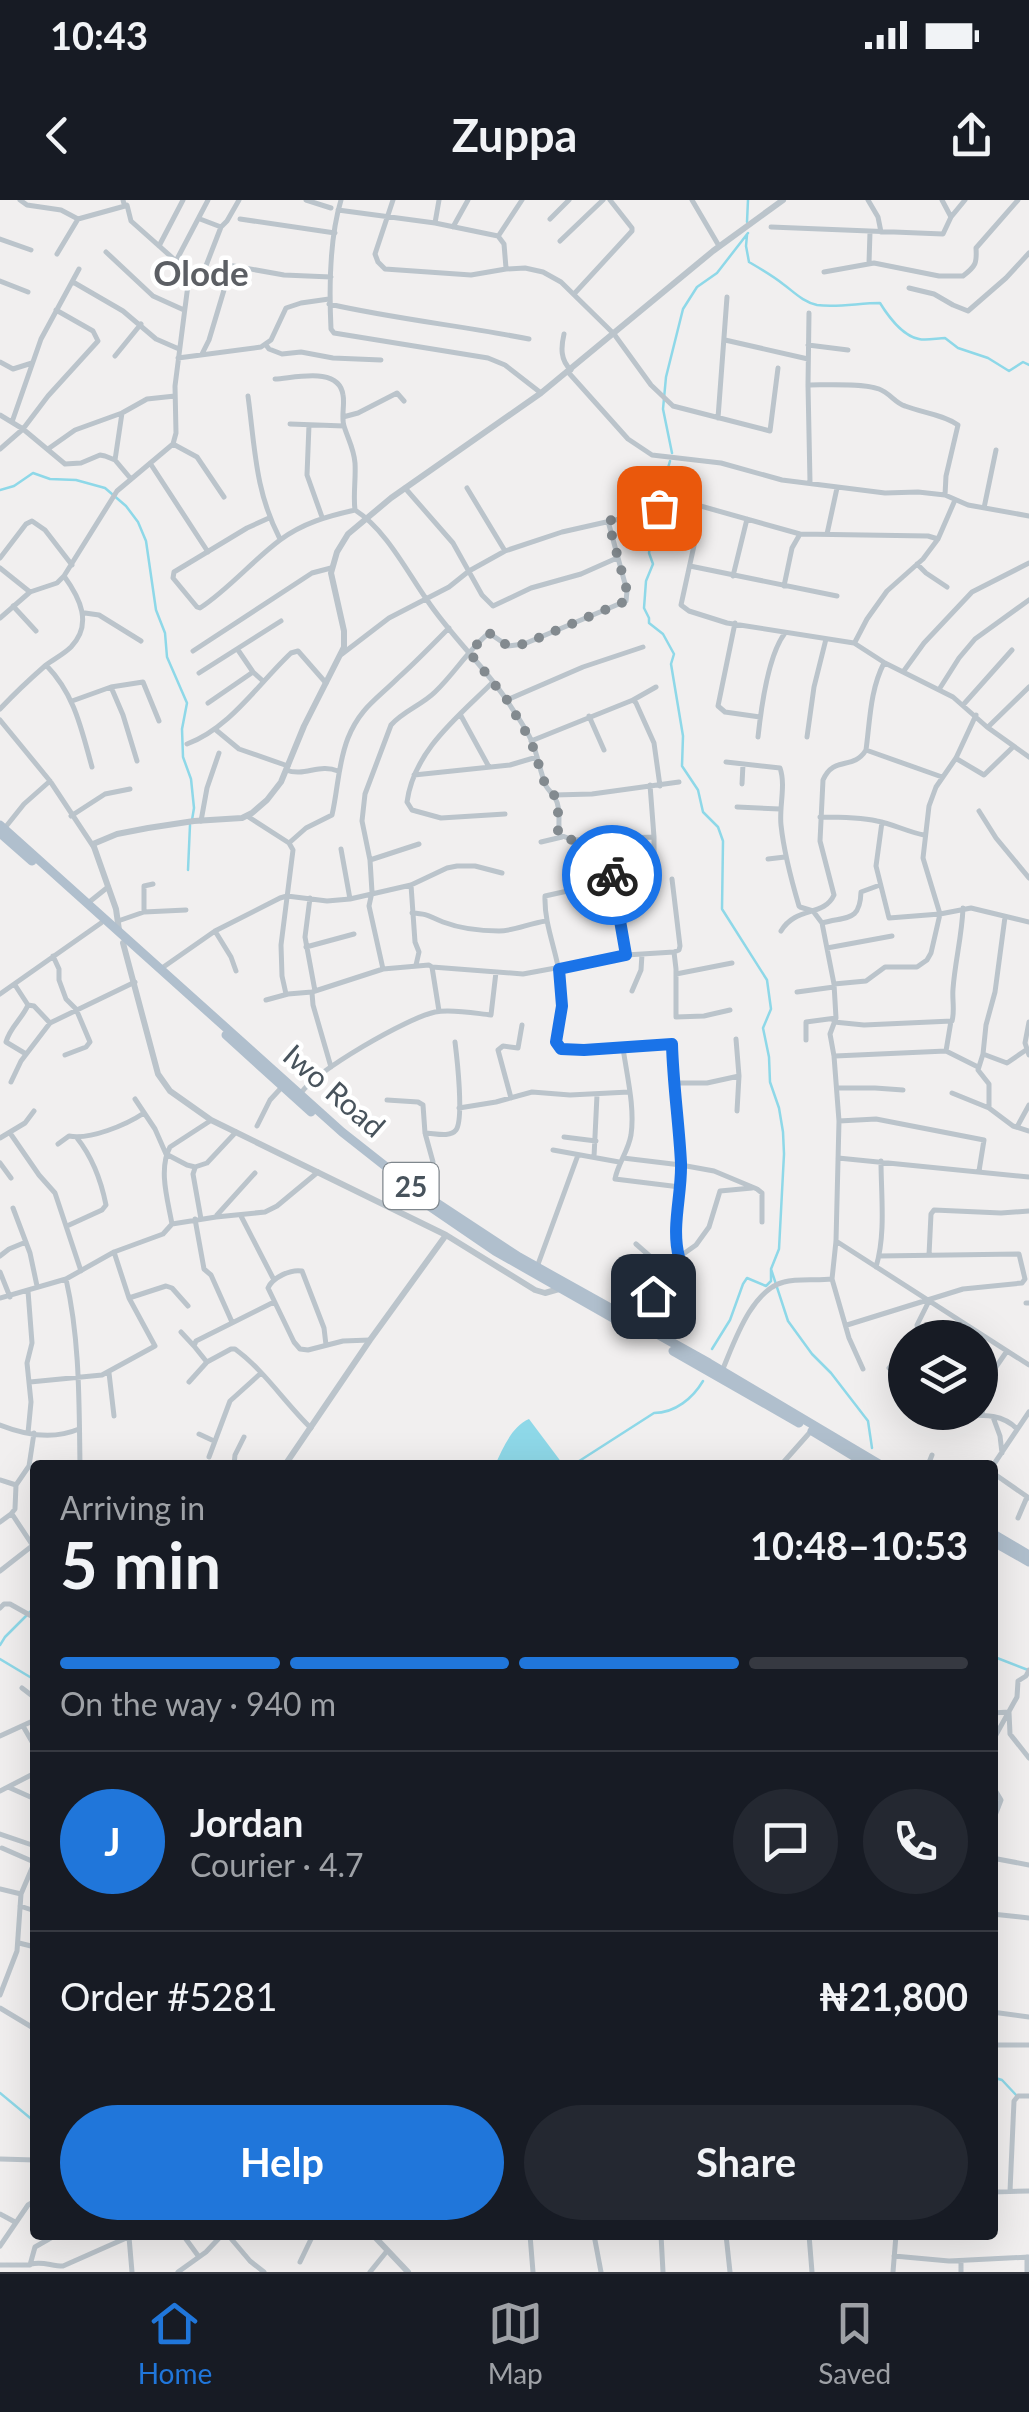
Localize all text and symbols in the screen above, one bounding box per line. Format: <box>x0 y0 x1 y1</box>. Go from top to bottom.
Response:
text: 10:43 <box>50 12 148 58</box>
icon: back <box>30 108 85 163</box>
text: Zuppa <box>452 108 577 162</box>
icon: share <box>944 108 999 163</box>
district label: Olode <box>153 251 249 293</box>
pin <box>617 466 702 551</box>
icon: bag <box>632 481 687 536</box>
courier <box>562 825 662 925</box>
icon: bike <box>585 848 640 903</box>
street label: Iwo Road <box>277 1036 393 1144</box>
road number: 25 <box>384 1163 438 1209</box>
pin <box>611 1254 696 1339</box>
icon: home <box>626 1269 681 1324</box>
map controls <box>888 1320 998 1430</box>
button: layers <box>888 1320 998 1430</box>
text: Arriving in <box>60 1488 205 1527</box>
text: 10:48–10:53 <box>750 1522 968 1568</box>
text: 5 min <box>60 1525 221 1603</box>
text: On the way · 940 m <box>60 1684 336 1723</box>
button: chat <box>733 1789 838 1894</box>
button: phone <box>863 1789 968 1894</box>
text: Jordan <box>190 1799 303 1845</box>
text: J <box>104 1818 121 1864</box>
text: Courier · 4.7 <box>190 1845 364 1884</box>
text: Order #5281 <box>60 1973 277 2019</box>
text: ₦21,800 <box>819 1973 968 2019</box>
button: Help <box>60 2105 504 2220</box>
button: Share <box>524 2105 968 2220</box>
tab: Home <box>138 2296 212 2390</box>
tab: Map <box>488 2296 543 2390</box>
tab: Saved <box>818 2296 891 2390</box>

